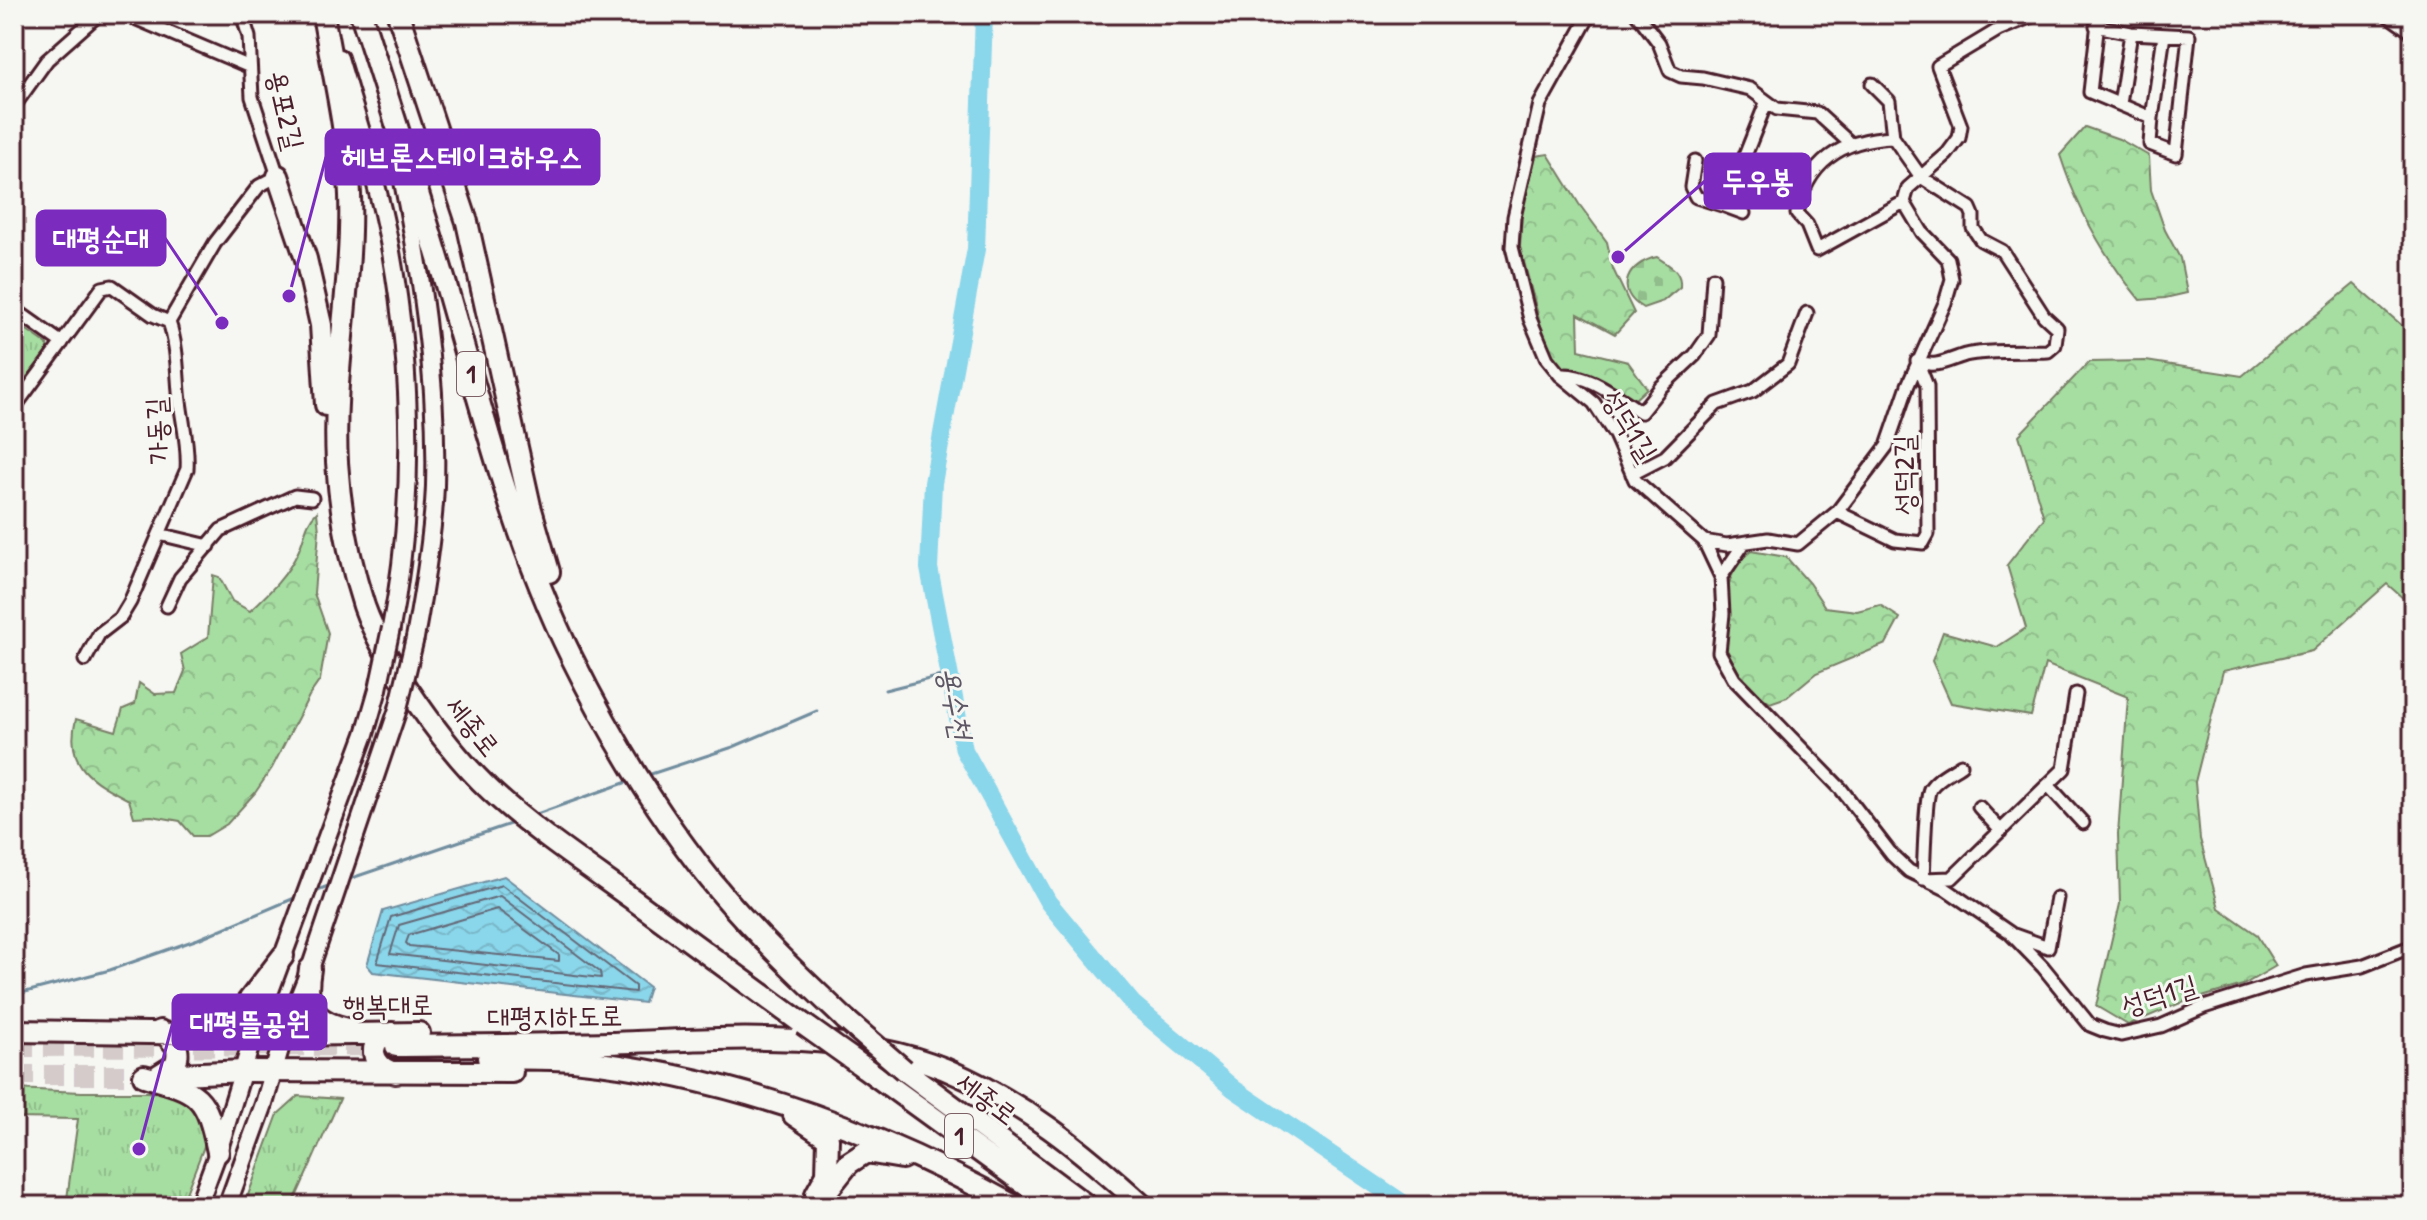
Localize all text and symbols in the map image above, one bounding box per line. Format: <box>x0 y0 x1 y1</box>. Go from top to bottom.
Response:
street label: 용포2길 <box>258 66 314 154</box>
callout: 헤브론스테이크하우스 <box>326 130 599 184</box>
text: 헤브론스테이크하우스 <box>341 136 583 176</box>
callout: 두우봉 <box>1705 154 1810 208</box>
text: 두우봉 <box>1722 160 1794 200</box>
callout: 대평순대 <box>37 211 165 265</box>
text: 대평순대 <box>53 218 149 258</box>
road number: 1 <box>457 352 485 396</box>
street label: 성덕1길 <box>1593 382 1667 468</box>
street label: 가동길 <box>136 396 178 466</box>
street label: 성덕2길 <box>1884 434 1924 516</box>
water label: 용수천 <box>929 663 983 745</box>
street label: 세종로 <box>437 688 509 764</box>
street label: 성덕1길 <box>2116 965 2202 1025</box>
street label: 행복대로 <box>343 985 433 1025</box>
callout: 대평뜰공원 <box>173 995 326 1049</box>
street label: 대평지하도로 <box>487 996 623 1036</box>
text: 대평뜰공원 <box>190 1002 310 1042</box>
street label: 세종로 <box>949 1062 1025 1134</box>
road number: 1 <box>945 1114 973 1158</box>

